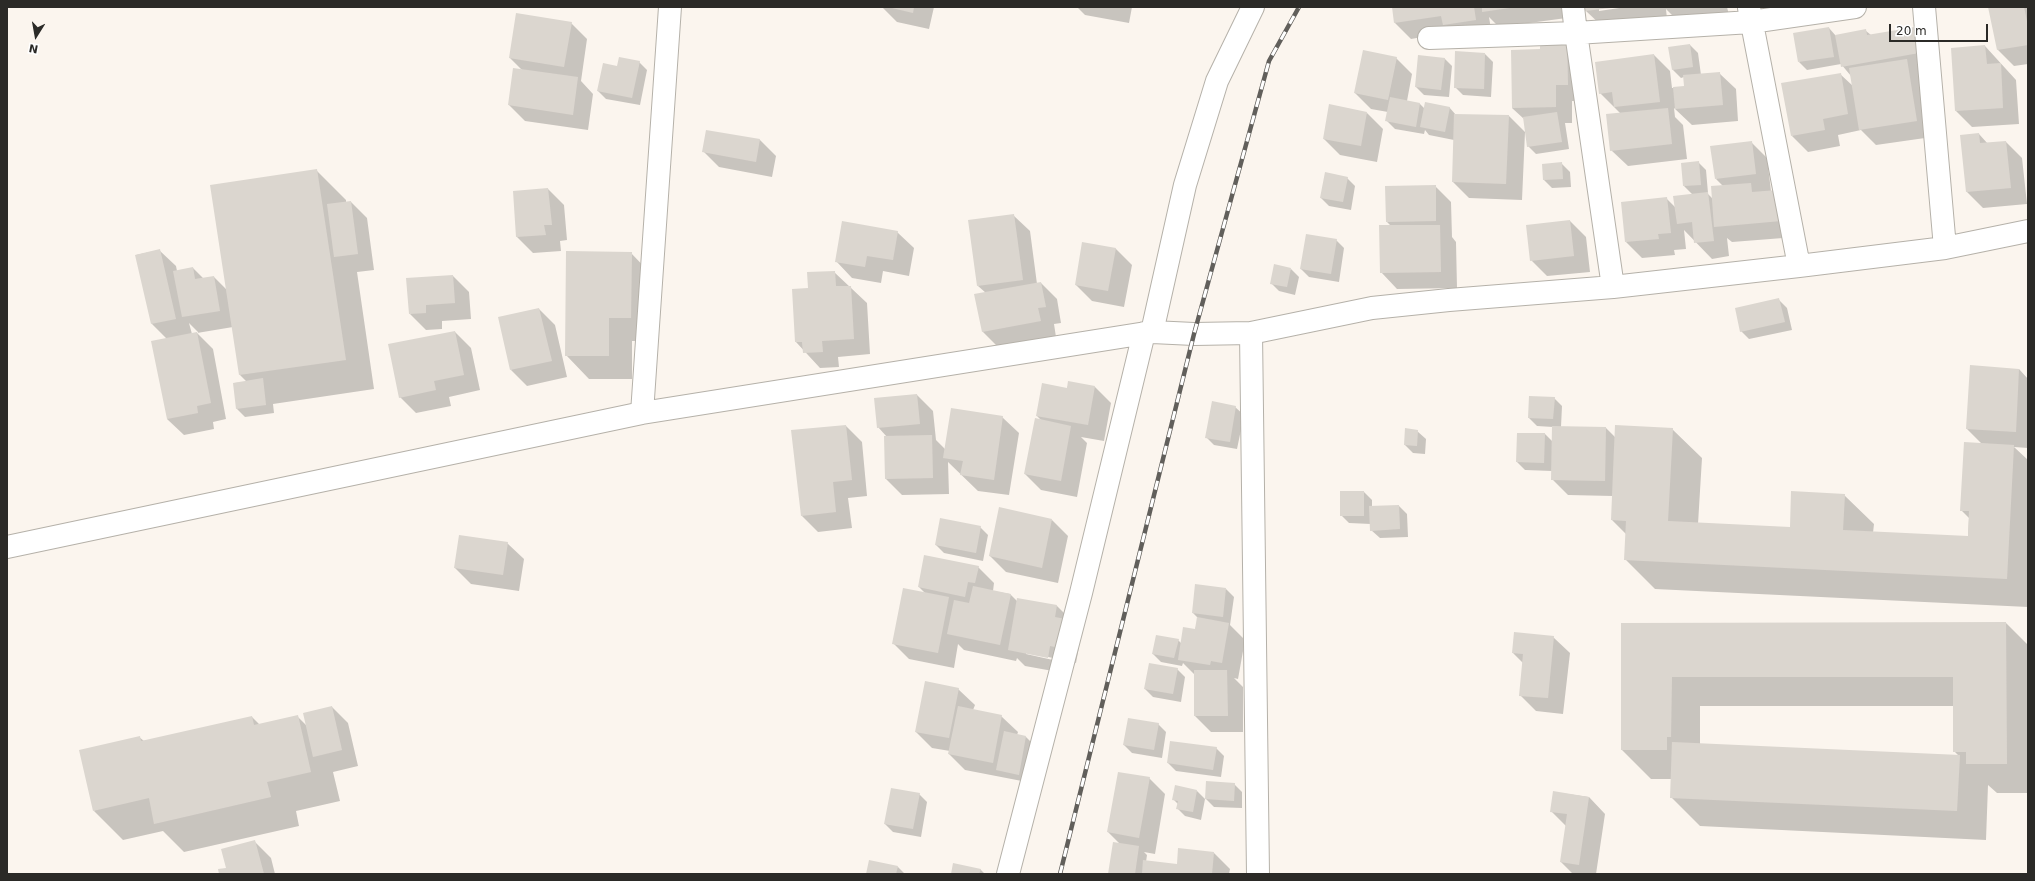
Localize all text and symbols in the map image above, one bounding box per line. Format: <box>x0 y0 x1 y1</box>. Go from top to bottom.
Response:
north arrow <box>16 16 56 56</box>
scale bar <box>1891 16 1990 42</box>
text: 20 m <box>1896 24 1927 38</box>
text: N <box>28 41 39 56</box>

